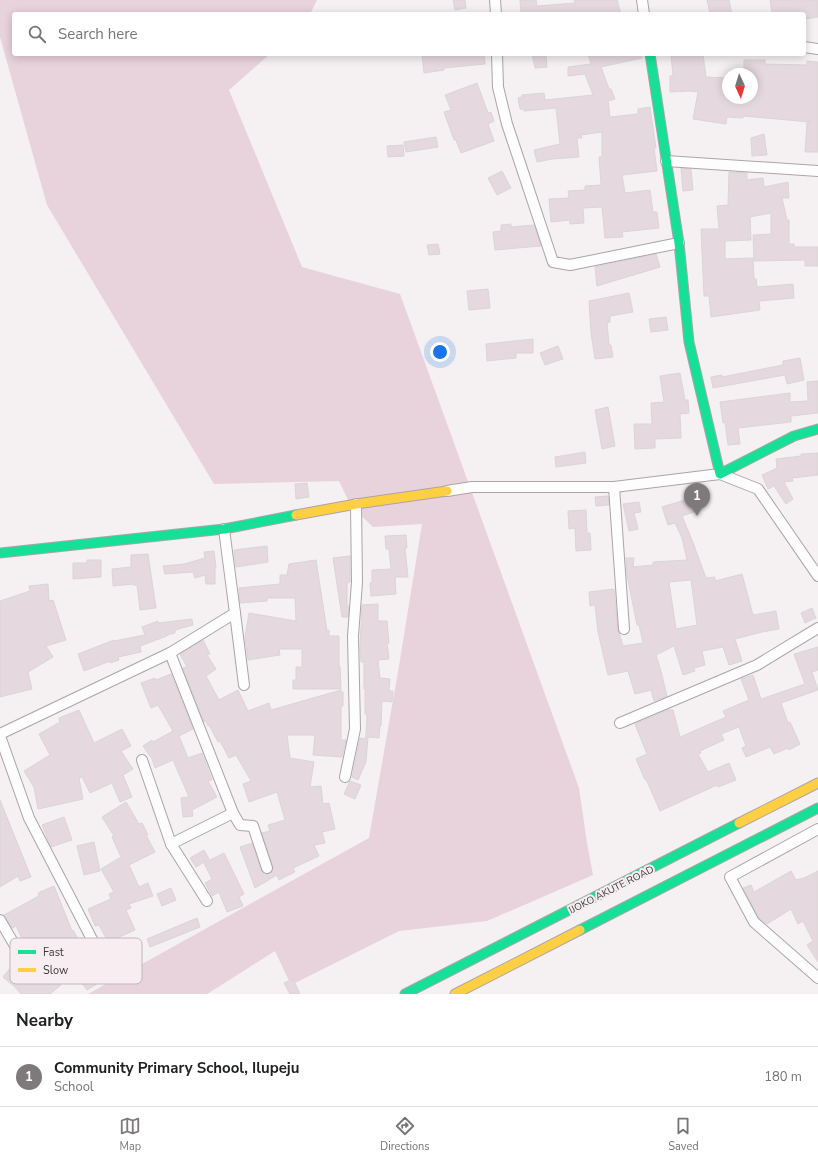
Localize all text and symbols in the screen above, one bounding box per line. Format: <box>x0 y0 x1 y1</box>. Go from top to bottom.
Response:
search box <box>12 12 806 56</box>
icon: search <box>26 23 48 45</box>
text: Search here <box>58 24 138 44</box>
north arrow <box>722 68 758 104</box>
your location <box>430 342 450 362</box>
pin: 1 <box>684 483 710 516</box>
street label: IJOKO AKUTE ROAD <box>567 862 656 917</box>
legend <box>10 938 142 984</box>
text: Fast <box>43 945 64 960</box>
text: Slow <box>43 963 68 978</box>
text: Nearby <box>16 1009 73 1032</box>
text: Community Primary School, Ilupeju <box>54 1058 299 1078</box>
text: 1 <box>25 1068 33 1086</box>
text: 180 m <box>764 1068 802 1086</box>
text: School <box>54 1078 94 1096</box>
tab: Map <box>119 1115 141 1154</box>
tab: Directions <box>380 1115 430 1154</box>
tab: Saved <box>668 1115 699 1154</box>

